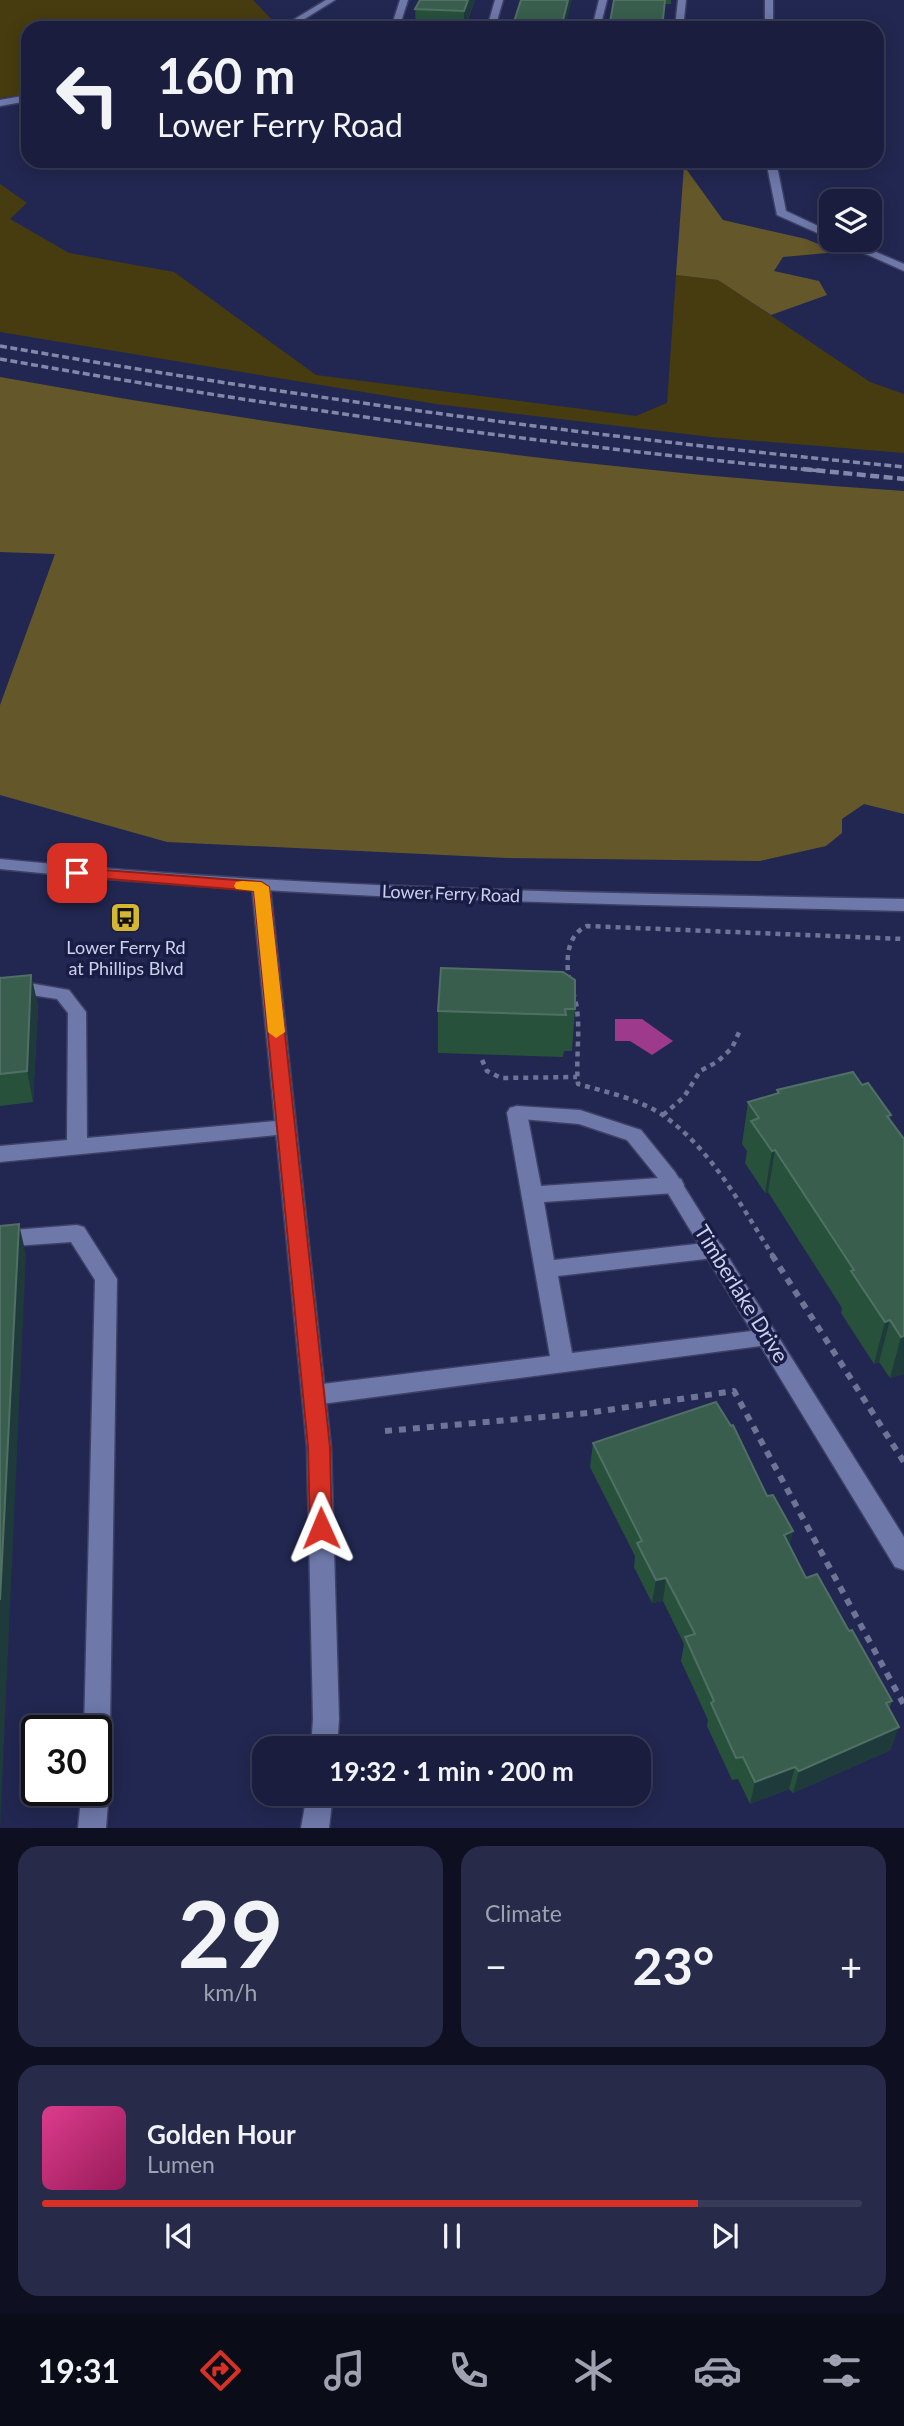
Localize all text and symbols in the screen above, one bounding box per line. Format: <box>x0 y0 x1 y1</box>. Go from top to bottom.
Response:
text: 160 m <box>157 46 295 104</box>
icon: left <box>42 49 133 140</box>
text: Lower Ferry Road <box>157 105 403 144</box>
map controls <box>819 189 882 252</box>
button: layers <box>819 189 882 252</box>
pin <box>47 843 107 903</box>
icon: arrive <box>58 854 96 892</box>
street label: Lower Ferry Road <box>382 880 521 906</box>
bus stop icon: Lower Ferry Rd at Phillips Blvd <box>109 901 143 935</box>
place label: Lower Ferry Rd at Phillips Blvd <box>66 936 186 979</box>
street label: Timberlake Drive <box>690 1220 795 1366</box>
position arrow <box>284 1491 358 1565</box>
speed limit sign: 30 <box>21 1715 112 1806</box>
text: 19:32 · 1 min · 200 m <box>329 1755 574 1787</box>
text: 29 <box>178 1878 283 1987</box>
text: Climate <box>485 1899 562 1927</box>
text: 23° <box>633 1934 714 1996</box>
text: − <box>485 1943 507 1989</box>
text: + <box>840 1943 862 1989</box>
text: km/h <box>204 1978 257 2006</box>
text: Golden Hour <box>147 2118 296 2150</box>
text: Lumen <box>147 2150 215 2178</box>
icon: previous <box>160 2217 198 2255</box>
icon: pause <box>433 2217 471 2255</box>
icon: next <box>706 2217 744 2255</box>
icon: directions <box>196 2346 245 2395</box>
icon: music <box>320 2346 369 2395</box>
icon: phone <box>444 2346 493 2395</box>
icon: climate <box>569 2346 618 2395</box>
icon: car <box>693 2346 742 2395</box>
icon: filters <box>817 2346 866 2395</box>
text: 19:31 <box>38 2351 120 2390</box>

